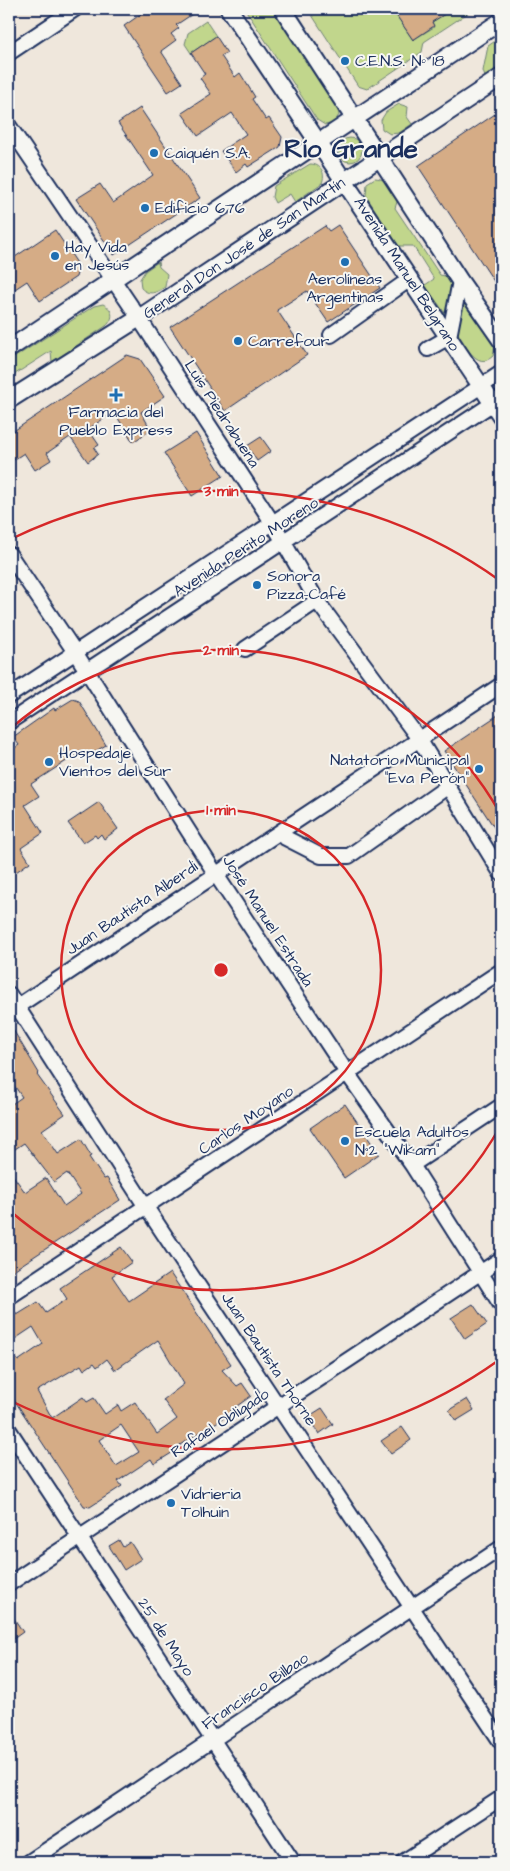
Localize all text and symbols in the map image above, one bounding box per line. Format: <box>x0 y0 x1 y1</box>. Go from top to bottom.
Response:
place label: C.E.N.S. Nº 18 <box>355 50 445 72</box>
marker: C.E.N.S. Nº 18 <box>339 55 351 67</box>
district label: Río Grande <box>284 131 418 167</box>
place label: Caiquén S.A. <box>164 142 250 164</box>
marker: Caiquén S.A. <box>148 147 160 159</box>
street label: General Don José de San Martín <box>138 172 350 324</box>
street label: Avenida Manuel Belgrano <box>348 192 465 356</box>
place label: Edificio 676 <box>155 197 245 219</box>
marker: Edificio 676 <box>139 202 151 214</box>
place label: Hay Vida en Jesús <box>65 236 129 276</box>
marker: Hay Vida en Jesús <box>49 250 61 262</box>
marker: Aerolíneas Argentinas <box>339 256 351 268</box>
place label: Aerolíneas Argentinas <box>306 268 384 309</box>
place label: Carrefour <box>248 330 329 352</box>
marker: Carrefour <box>232 335 244 347</box>
street label: Luis Piedrabuena <box>179 356 265 472</box>
marker: Farmacia del Pueblo Express <box>110 389 122 401</box>
place label: Farmacia del Pueblo Express <box>59 401 173 441</box>
text: 3 min <box>202 481 239 502</box>
street label: Avenida Perito Moreno <box>169 492 323 602</box>
place label: Sonora Pizza-Café <box>267 565 347 605</box>
marker: Sonora Pizza-Café <box>251 579 263 591</box>
text: 2 min <box>202 640 240 661</box>
place label: Hospedaje Vientos del Sur <box>59 742 171 782</box>
place label: Natatorio Municipal "Eva Perón" <box>330 749 469 789</box>
marker: Hospedaje Vientos del Sur <box>43 756 55 768</box>
marker: Natatorio Municipal "Eva Perón" <box>473 763 485 775</box>
text: 1 min <box>206 800 236 821</box>
street label: José Manuel Estrada <box>217 851 319 991</box>
street label: Juan Bautista Alberdi <box>62 855 203 960</box>
centre of rings <box>212 961 230 979</box>
street label: Carlos Moyano <box>194 1080 298 1161</box>
place label: Escuela Adultos N°2 "Wikam" <box>355 1121 469 1161</box>
marker: Escuela Adultos N°2 "Wikam" <box>339 1135 351 1147</box>
street label: Juan Bautista Thorne <box>216 1288 322 1431</box>
street label: Rafael Obligado <box>167 1383 274 1464</box>
place label: Vidrieria Tolhuin <box>181 1483 241 1523</box>
marker: Vidrieria Tolhuin <box>165 1497 177 1509</box>
street label: 25 de Mayo <box>132 1594 200 1681</box>
street label: Francisco Bilbao <box>197 1647 313 1735</box>

